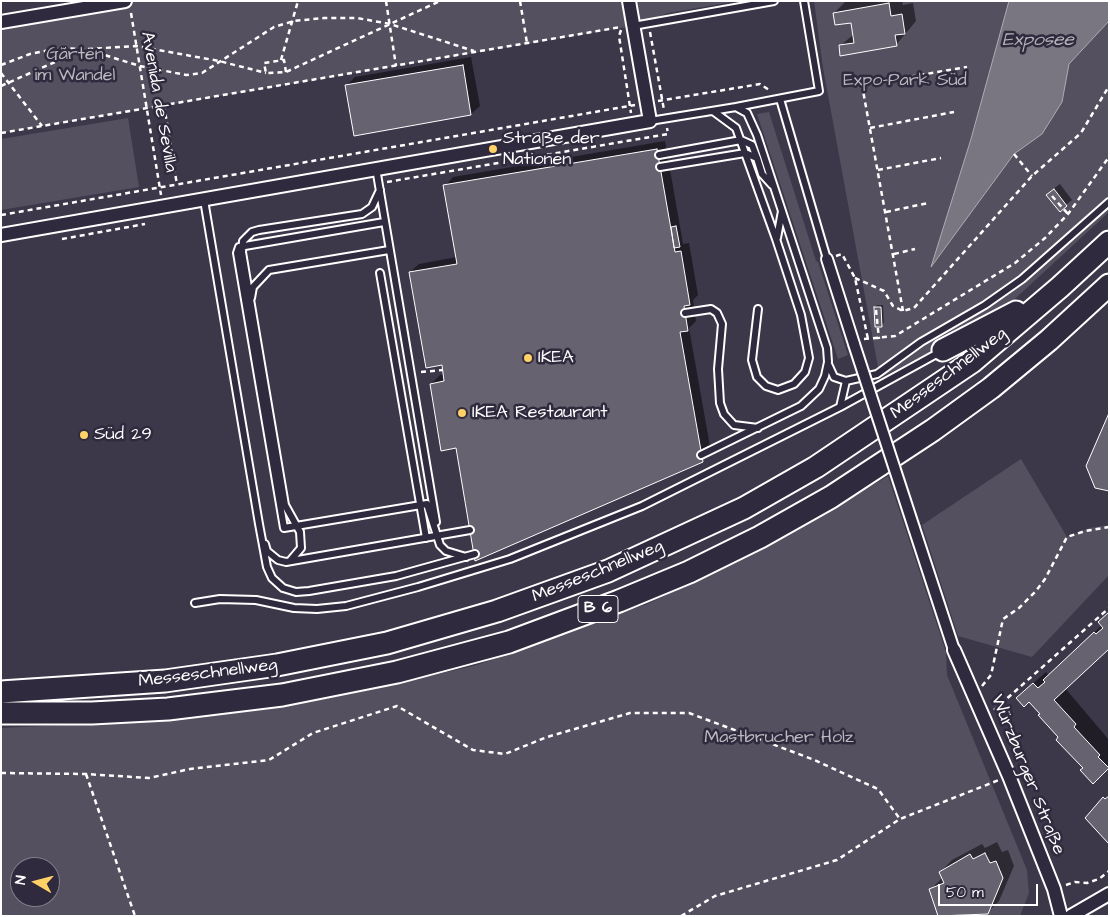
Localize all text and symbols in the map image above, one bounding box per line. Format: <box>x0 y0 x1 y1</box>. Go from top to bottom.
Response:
street label: Avenida de Sevilla <box>135 30 181 174</box>
water label: Exposee <box>1002 30 1074 52</box>
park label: Gärten im Wandel <box>35 44 115 86</box>
park label: Expo-Park Süd <box>843 70 967 92</box>
place label: Straße der Nationen <box>503 128 600 170</box>
marker: Straße der Nationen <box>487 143 499 155</box>
street label: Messeschnellweg <box>887 323 1011 425</box>
place label: IKEA <box>538 347 574 369</box>
marker: IKEA <box>522 352 534 364</box>
place label: IKEA Restaurant <box>472 402 608 424</box>
marker: IKEA Restaurant <box>456 407 468 419</box>
place label: Süd 29 <box>94 424 152 446</box>
marker: Süd 29 <box>78 429 90 441</box>
street label: Messeschnellweg <box>529 536 667 608</box>
road number: B 6 <box>578 596 618 622</box>
street label: Messeschnellweg <box>137 655 279 693</box>
street label: Würzburger Straße <box>985 692 1069 858</box>
park label: Mastbrucher Holz <box>704 727 854 749</box>
north arrow <box>10 857 60 907</box>
text: N <box>11 874 32 886</box>
scale bar <box>940 874 1040 906</box>
text: 50 m <box>946 882 984 903</box>

